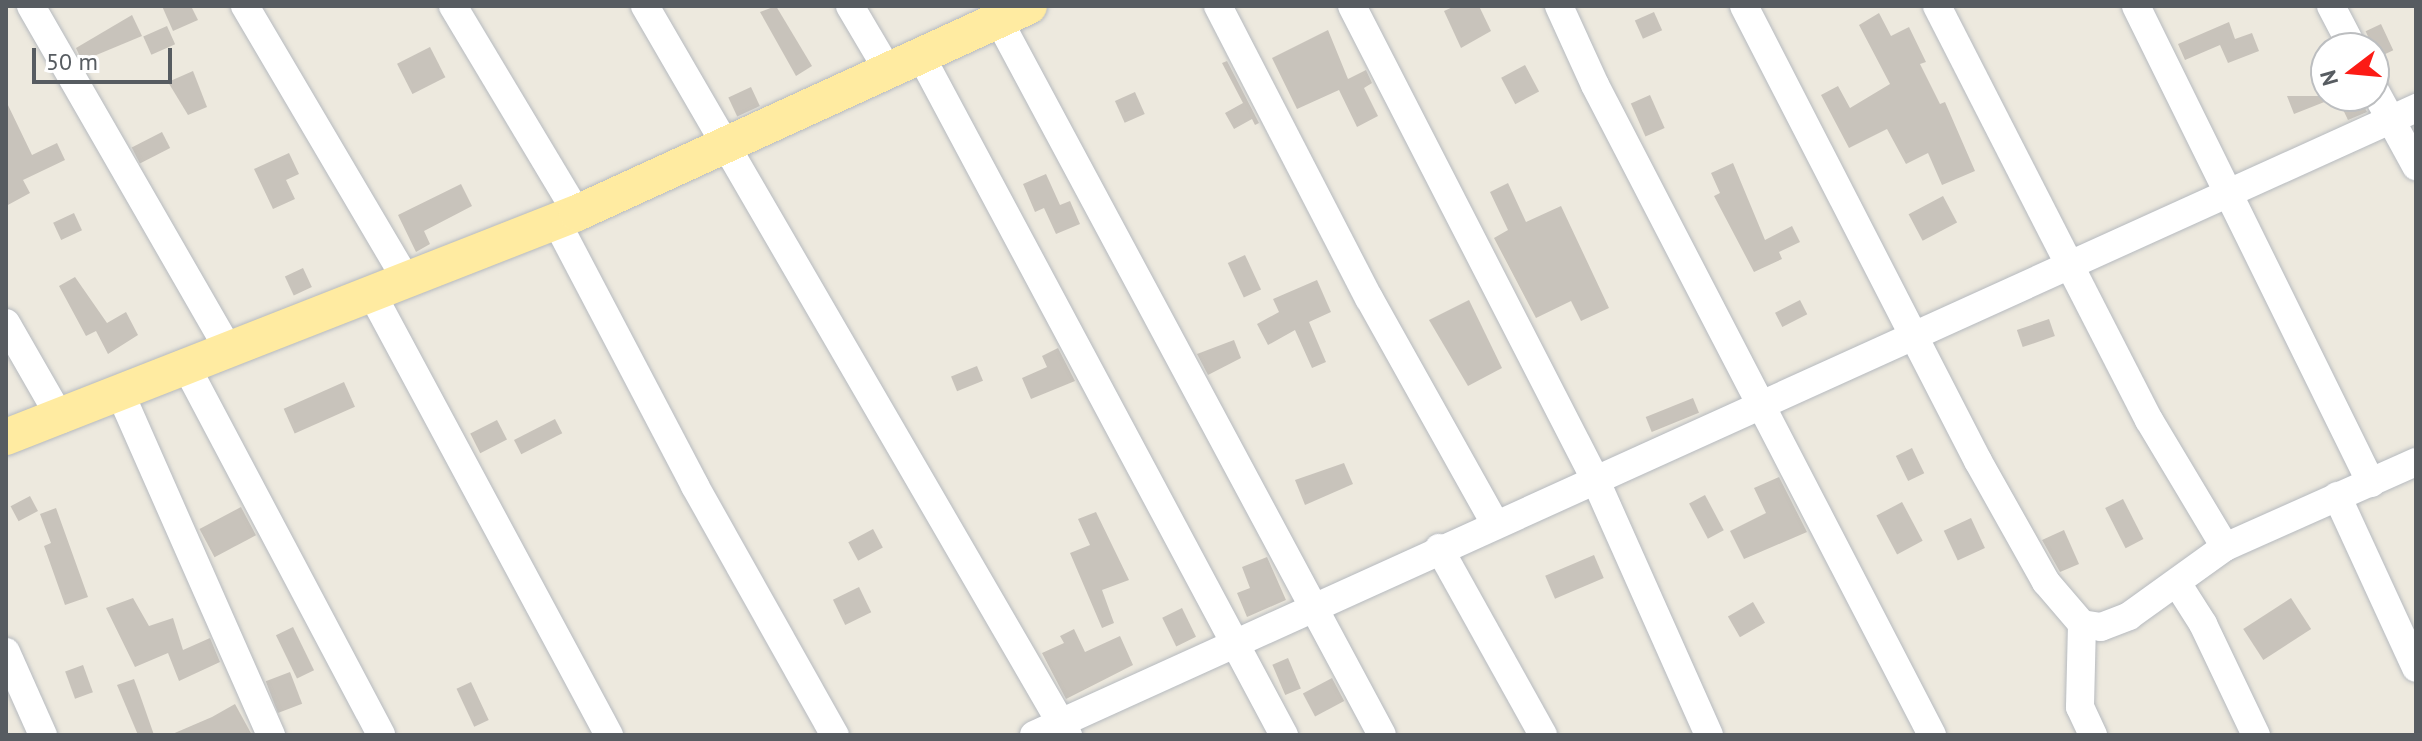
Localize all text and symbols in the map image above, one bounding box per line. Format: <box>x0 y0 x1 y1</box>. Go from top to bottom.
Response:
scale bar <box>36 32 176 82</box>
north arrow <box>2310 32 2390 112</box>
text: 50 m <box>46 46 98 77</box>
text: N <box>2313 67 2344 89</box>

